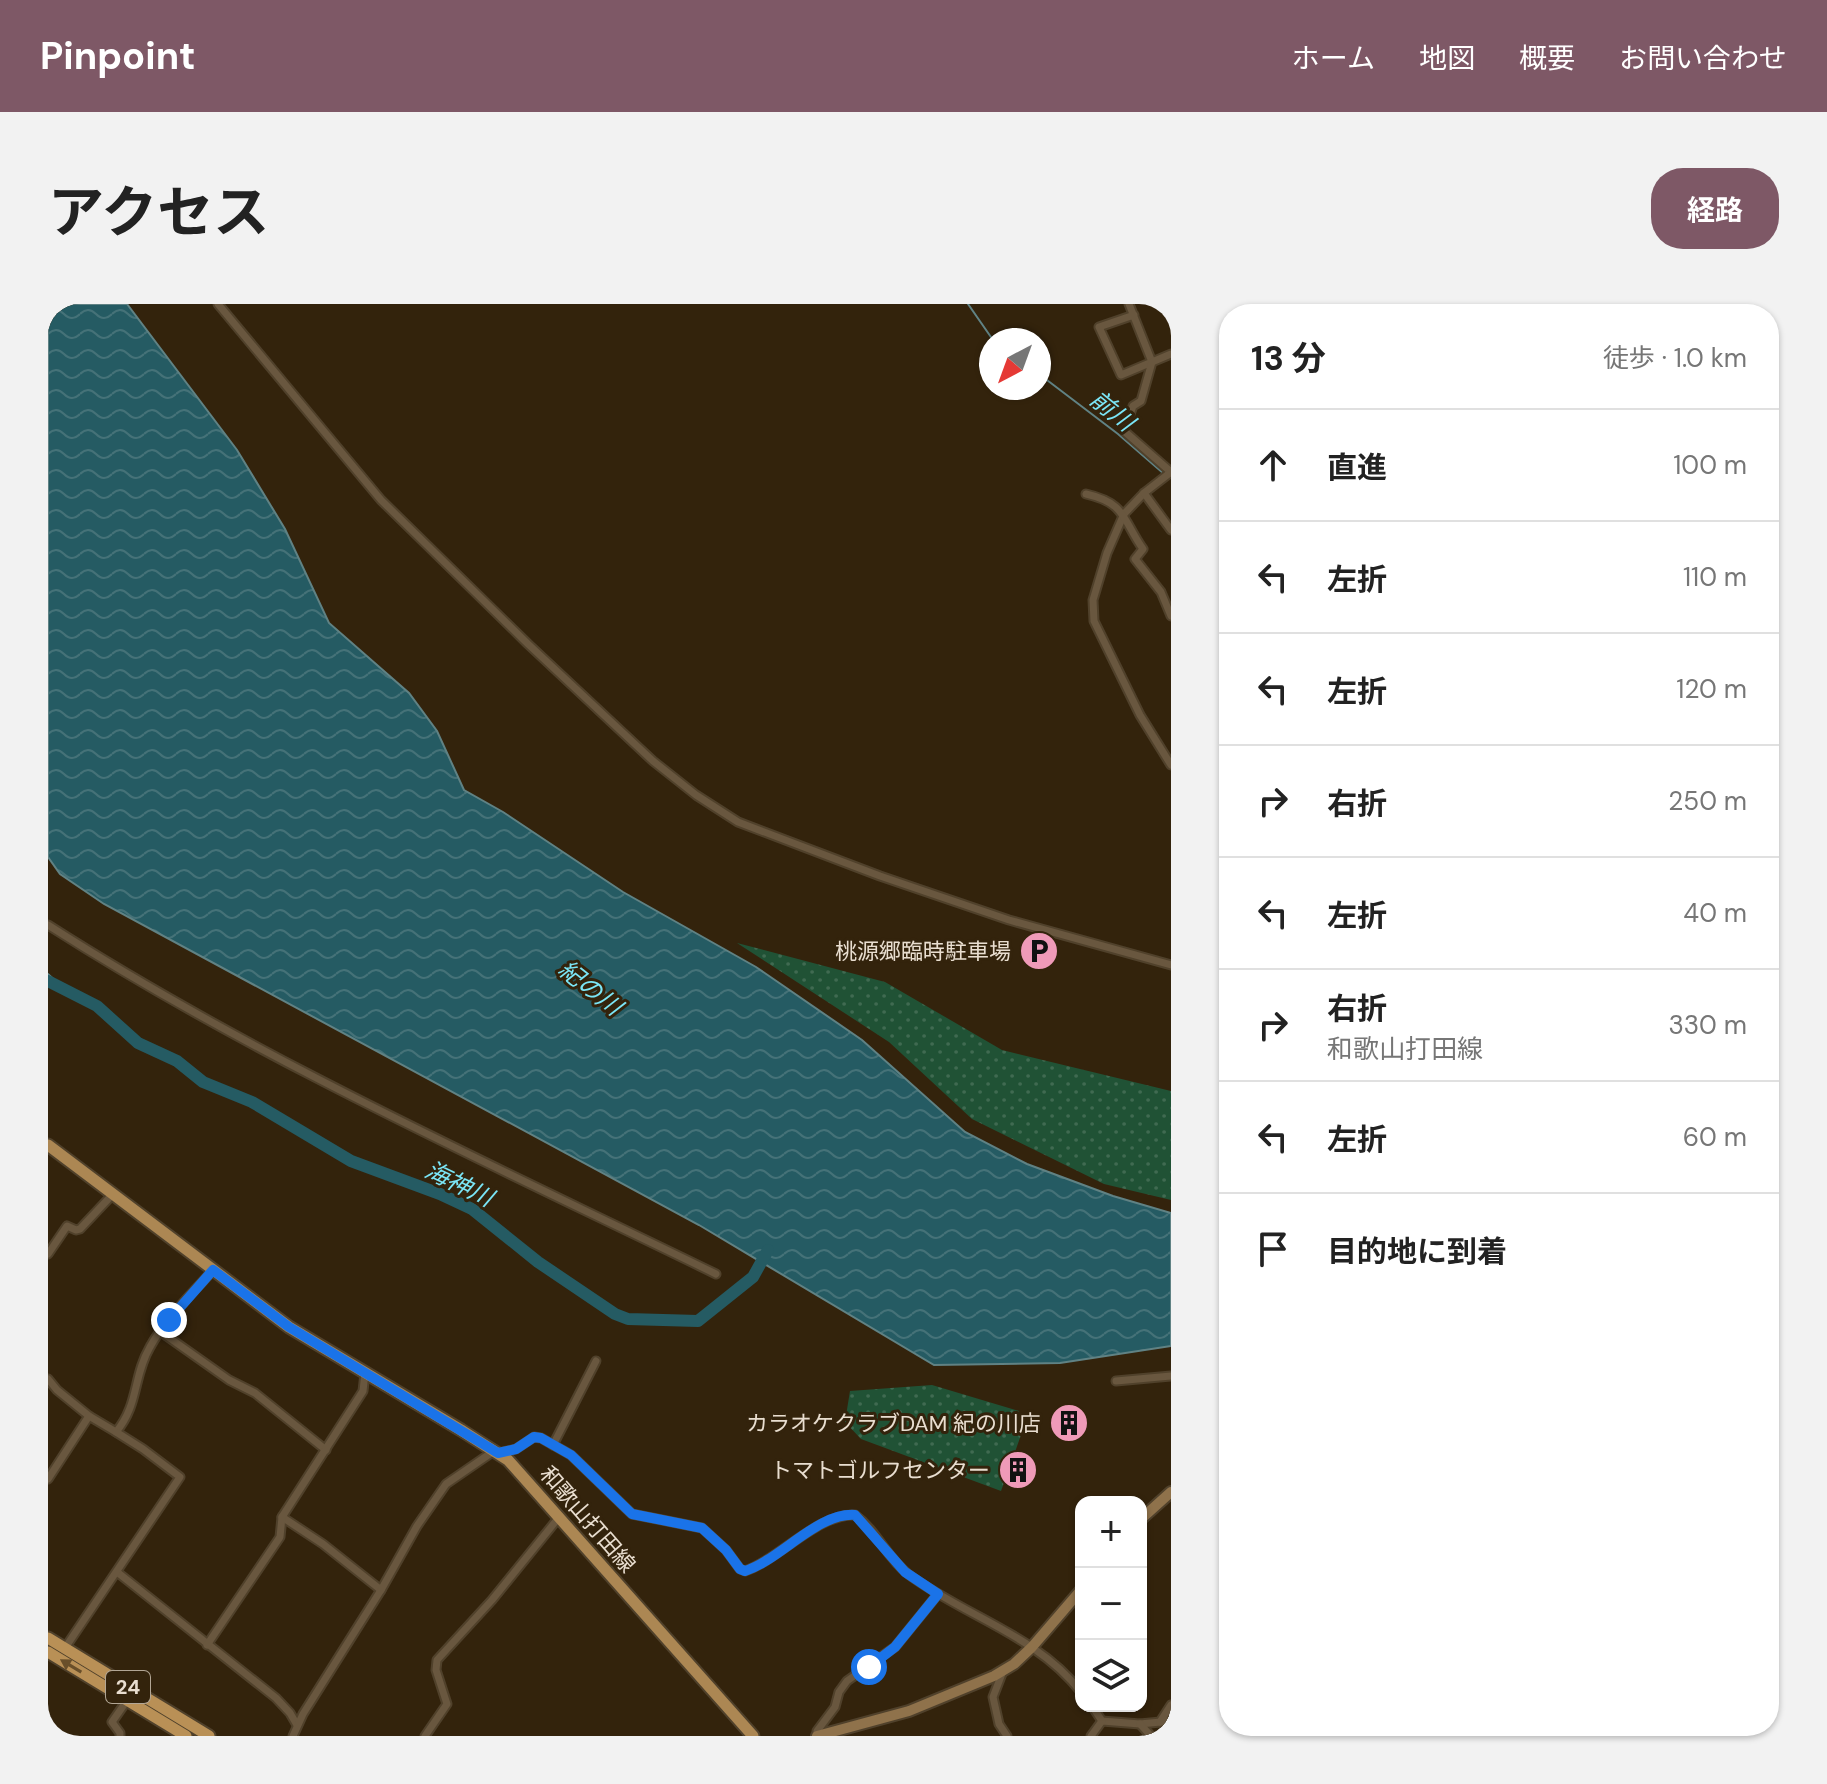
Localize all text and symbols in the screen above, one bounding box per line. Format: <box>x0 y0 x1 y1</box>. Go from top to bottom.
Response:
text: Pinpoint <box>40 31 196 81</box>
text: ホーム <box>1292 40 1375 77</box>
text: 地図 <box>1419 40 1475 77</box>
text: 概要 <box>1519 40 1575 77</box>
text: お問い合わせ <box>1619 40 1787 77</box>
button: 経路 <box>1651 168 1779 249</box>
text: アクセス <box>48 176 269 249</box>
north arrow <box>979 328 1051 400</box>
text: 13 分 <box>1251 336 1326 381</box>
text: 徒歩 · 1.0 km <box>1603 341 1747 375</box>
water label: 前川 <box>1084 383 1143 440</box>
icon: ahead <box>1251 443 1295 487</box>
text: 直進 <box>1327 448 1387 487</box>
text: 100 m <box>1673 448 1747 482</box>
icon: left <box>1251 555 1295 599</box>
text: 左折 <box>1327 560 1387 599</box>
text: 110 m <box>1683 560 1747 594</box>
icon: left <box>1251 667 1295 711</box>
text: 左折 <box>1327 672 1387 711</box>
text: 120 m <box>1676 672 1747 706</box>
icon: right <box>1251 779 1295 823</box>
text: 右折 <box>1327 784 1387 823</box>
text: 250 m <box>1668 784 1747 818</box>
icon: left <box>1251 891 1295 935</box>
text: 左折 <box>1327 896 1387 935</box>
text: 40 m <box>1683 896 1747 930</box>
parking icon: 桃源郷臨時駐車場 <box>1018 930 1060 972</box>
place label: 桃源郷臨時駐車場 <box>835 937 1011 966</box>
water label: 紀の川 <box>552 953 631 1024</box>
text: 右折 <box>1327 989 1387 1028</box>
icon: right <box>1251 1003 1295 1047</box>
text: 330 m <box>1668 1008 1747 1042</box>
text: 和歌山打田線 <box>1327 1032 1483 1066</box>
icon: left <box>1251 1115 1295 1159</box>
text: 左折 <box>1327 1120 1387 1159</box>
text: 60 m <box>1683 1120 1747 1154</box>
water label: 海神川 <box>420 1154 501 1215</box>
icon: arrive <box>1251 1227 1295 1271</box>
text: 目的地に到着 <box>1327 1232 1507 1271</box>
route end <box>151 1302 187 1338</box>
building icon: カラオケクラブDAM 紀の川店 <box>1048 1402 1090 1444</box>
place label: カラオケクラブDAM 紀の川店 <box>746 1409 1041 1438</box>
building icon: トマトゴルフセンター <box>997 1449 1039 1491</box>
place label: トマトゴルフセンター <box>770 1456 990 1485</box>
street label: 和歌山打田線 <box>533 1460 642 1579</box>
map controls <box>1075 1496 1147 1712</box>
button: + <box>1075 1496 1147 1568</box>
button: − <box>1075 1568 1147 1640</box>
button: layers <box>1075 1640 1147 1712</box>
route start <box>851 1649 887 1685</box>
one-way arrow <box>60 1659 82 1673</box>
road number: 24 <box>106 1671 150 1703</box>

